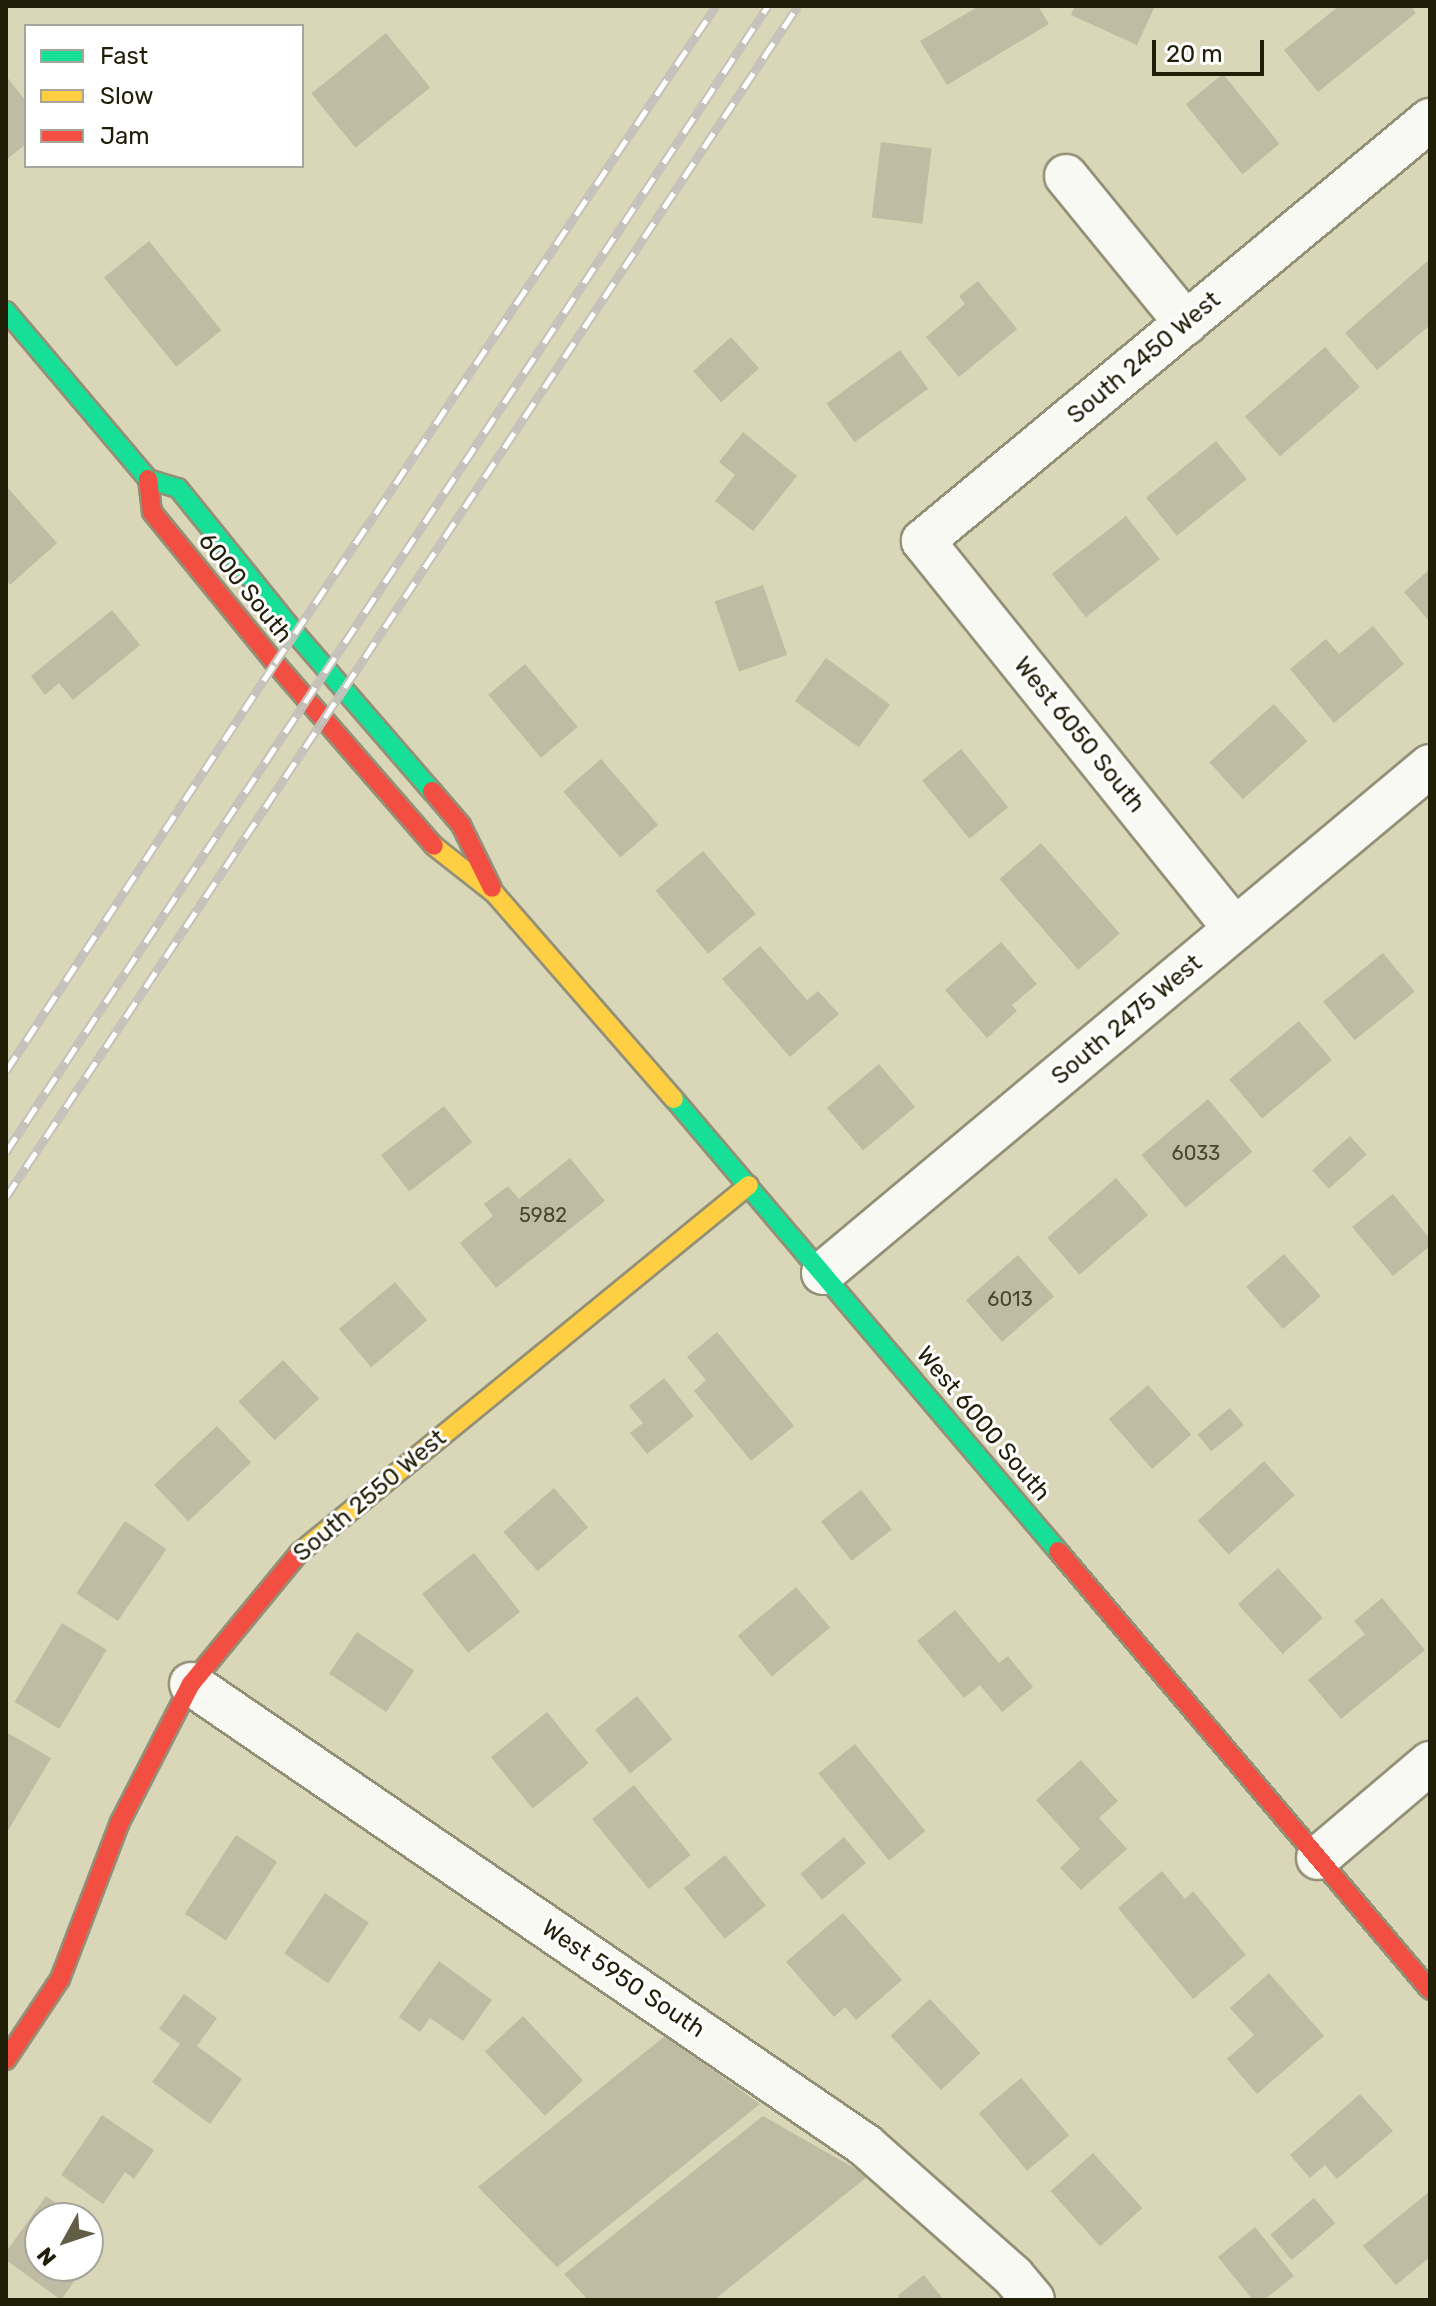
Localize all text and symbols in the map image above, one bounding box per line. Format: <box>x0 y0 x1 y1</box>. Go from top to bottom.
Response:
legend <box>24 24 304 168</box>
scale bar <box>1156 24 1268 74</box>
text: 20 m <box>1166 40 1223 68</box>
text: Fast <box>100 42 148 70</box>
text: Slow <box>100 82 153 110</box>
text: Jam <box>100 122 150 150</box>
street label: South 2450 West <box>1062 286 1226 430</box>
street label: 6000 South <box>192 527 298 649</box>
street label: West 6050 South <box>1007 651 1151 819</box>
street label: South 2475 West <box>1046 949 1208 1091</box>
house number: 6033 <box>1172 1141 1220 1165</box>
house number: 5982 <box>519 1203 567 1227</box>
house number: 6013 <box>987 1287 1033 1311</box>
street label: West 6000 South <box>910 1341 1056 1507</box>
street label: South 2550 West <box>288 1424 452 1568</box>
street label: West 5950 South <box>536 1914 710 2044</box>
north arrow <box>24 2202 104 2282</box>
text: N <box>31 2242 62 2271</box>

